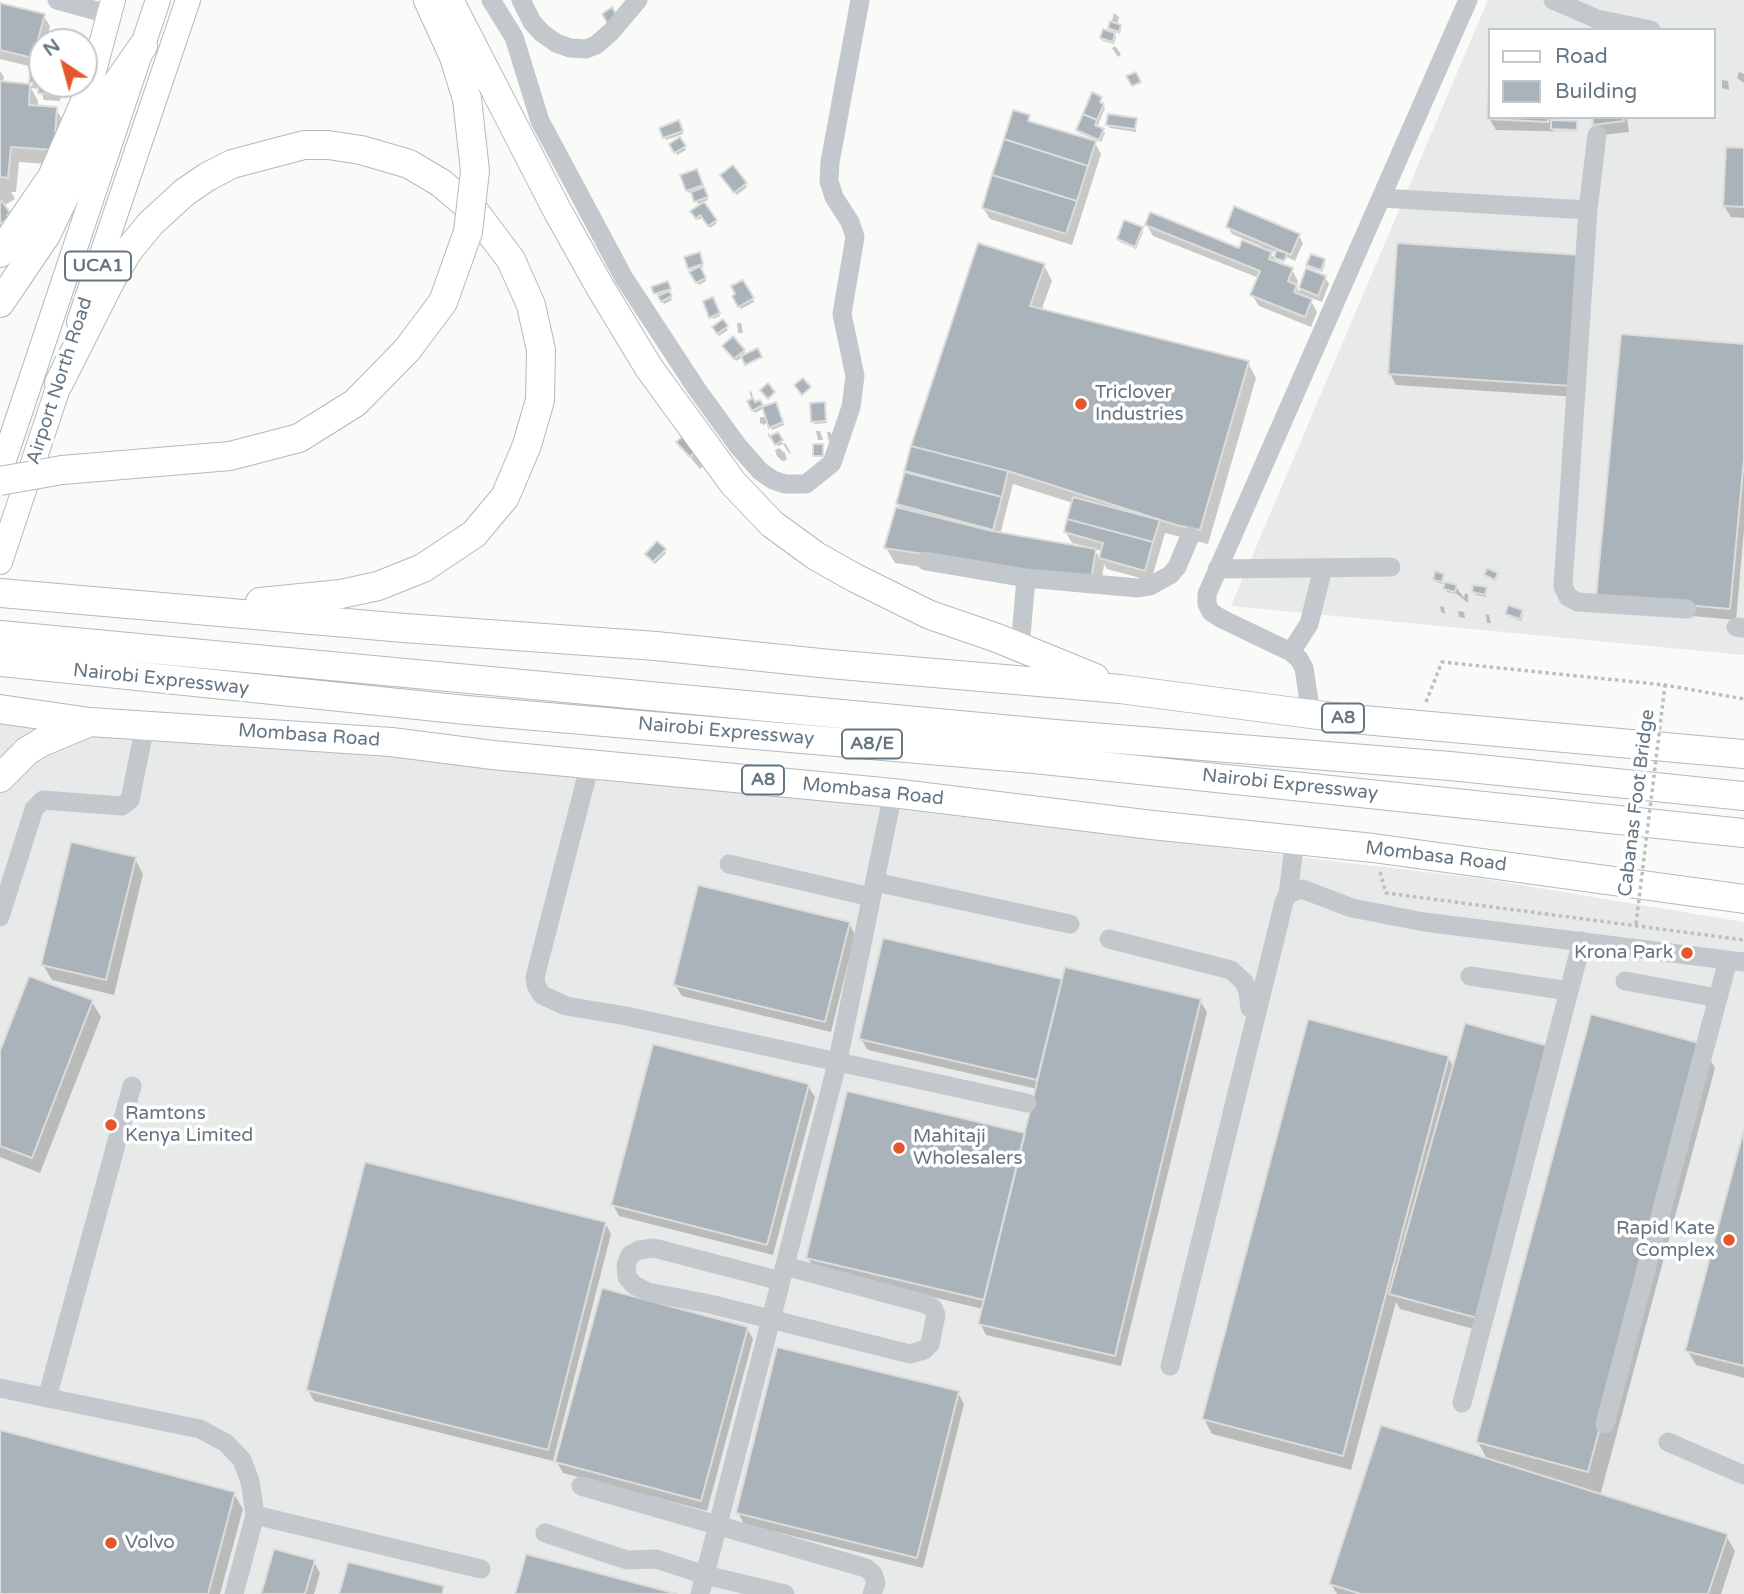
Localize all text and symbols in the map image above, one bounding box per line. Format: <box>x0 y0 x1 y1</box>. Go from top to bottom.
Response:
north arrow <box>28 28 98 98</box>
legend <box>1488 28 1716 119</box>
text: N <box>39 34 64 61</box>
text: Road <box>1555 44 1608 69</box>
text: Building <box>1555 79 1637 104</box>
road number: UCA1 <box>65 252 131 280</box>
street label: Airport North Road <box>22 295 98 467</box>
place label: Triclover Industries <box>1095 382 1184 426</box>
marker: Triclover Industries <box>1073 396 1089 412</box>
street label: Nairobi Expressway <box>72 659 250 701</box>
road number: A8 <box>1322 704 1364 732</box>
street label: Cabanas Foot Bridge <box>1614 708 1660 898</box>
street label: Nairobi Expressway <box>637 713 815 751</box>
street label: Mombasa Road <box>237 720 381 752</box>
road number: A8/E <box>842 730 902 758</box>
street label: Nairobi Expressway <box>1201 764 1379 806</box>
road number: A8 <box>742 766 784 794</box>
street label: Mombasa Road <box>801 773 945 811</box>
street label: Mombasa Road <box>1364 837 1508 877</box>
place label: Krona Park <box>1574 942 1673 964</box>
marker: Krona Park <box>1679 945 1695 961</box>
place label: Ramtons Kenya Limited <box>125 1103 253 1147</box>
marker: Ramtons Kenya Limited <box>103 1117 119 1133</box>
place label: Mahitaji Wholesalers <box>913 1126 1022 1170</box>
marker: Mahitaji Wholesalers <box>891 1140 907 1156</box>
place label: Rapid Kate Complex <box>1616 1218 1715 1262</box>
marker: Rapid Kate Complex <box>1721 1232 1737 1248</box>
place label: Volvo <box>125 1532 175 1554</box>
marker: Volvo <box>103 1535 119 1551</box>

